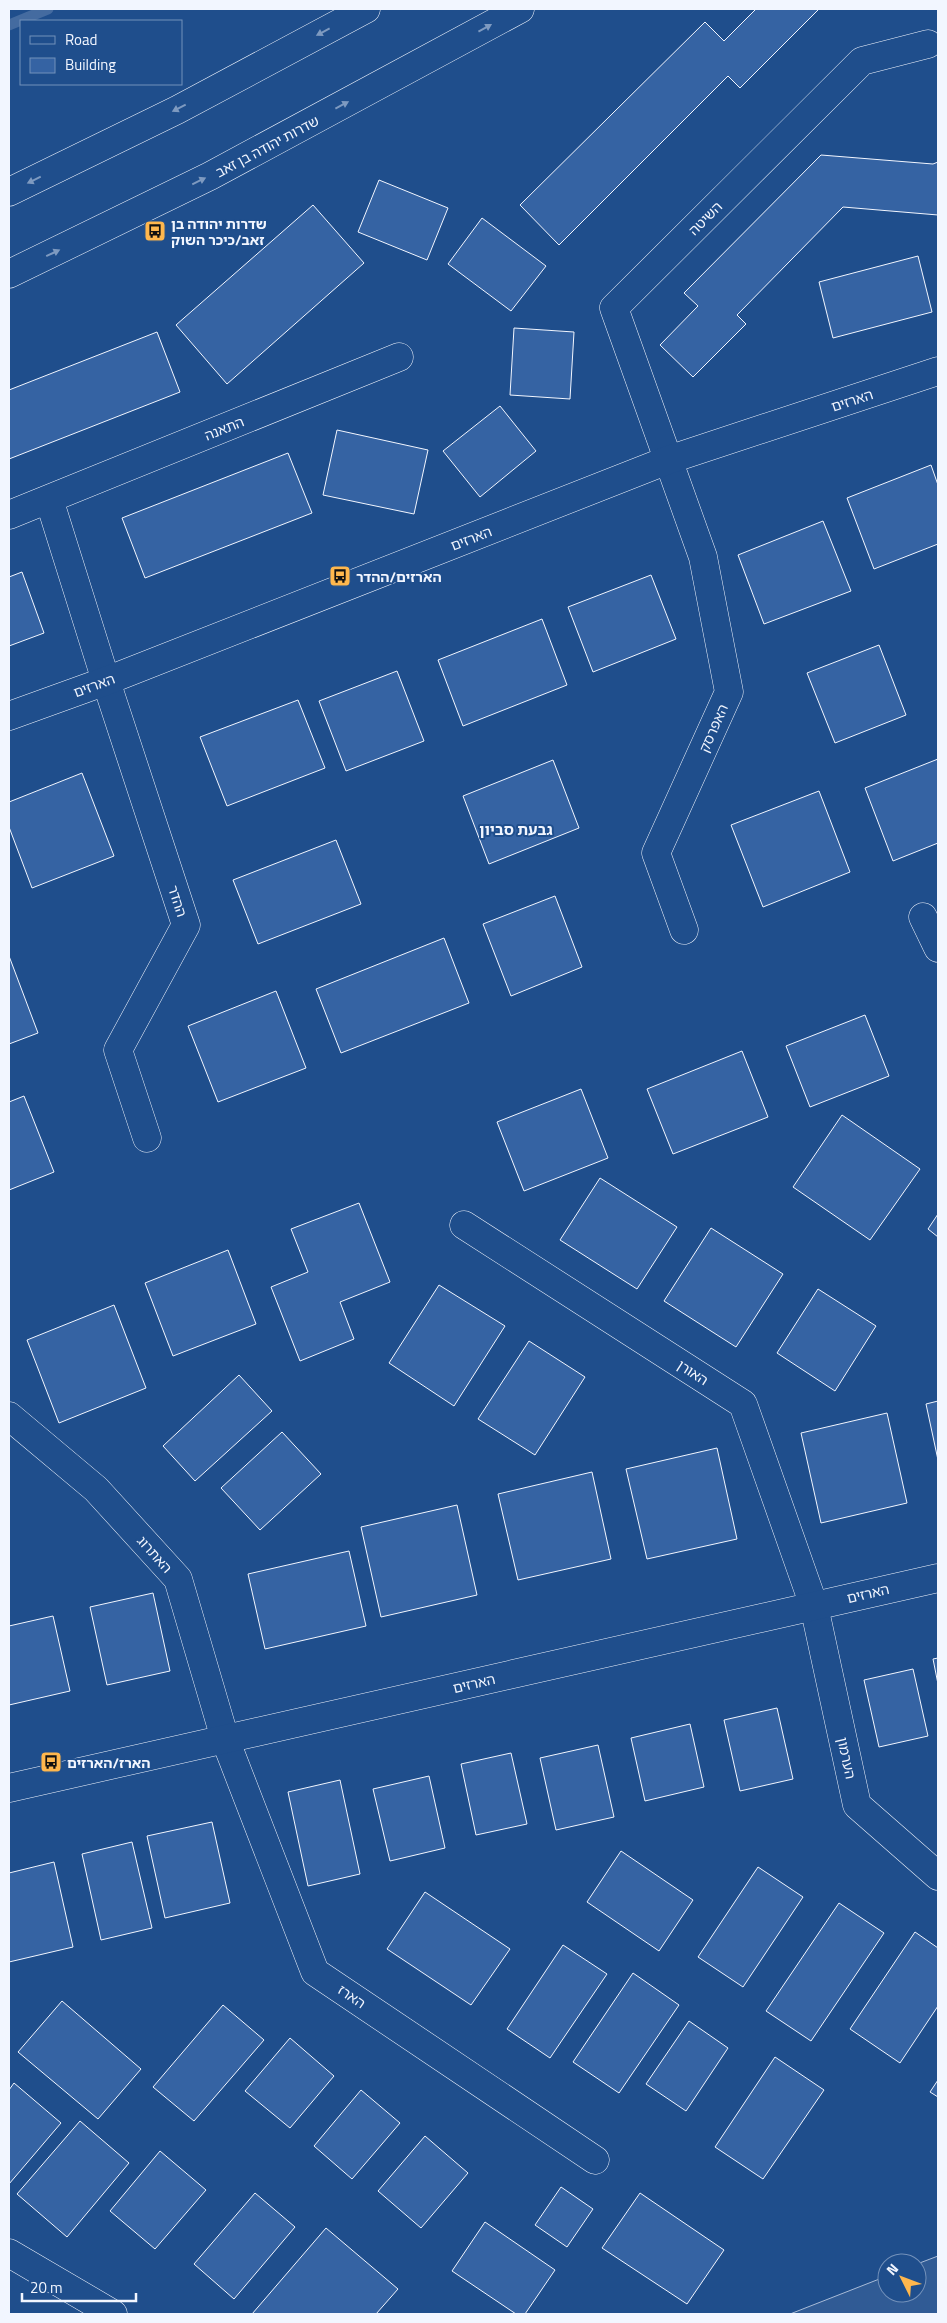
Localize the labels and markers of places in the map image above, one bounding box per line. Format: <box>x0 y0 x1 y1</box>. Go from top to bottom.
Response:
place label: שדרות יהודה בן זאב/כיכר השוק <box>171 213 267 250</box>
bus stop icon: שדרות יהודה בן זאב/כיכר השוק <box>143 219 167 243</box>
bus stop icon: הארזים/ההדר <box>328 564 352 588</box>
place label: הארזים/ההדר <box>356 566 442 587</box>
bus stop icon: הארז/הארזים <box>39 1750 63 1774</box>
place label: הארז/הארזים <box>67 1752 151 1773</box>

